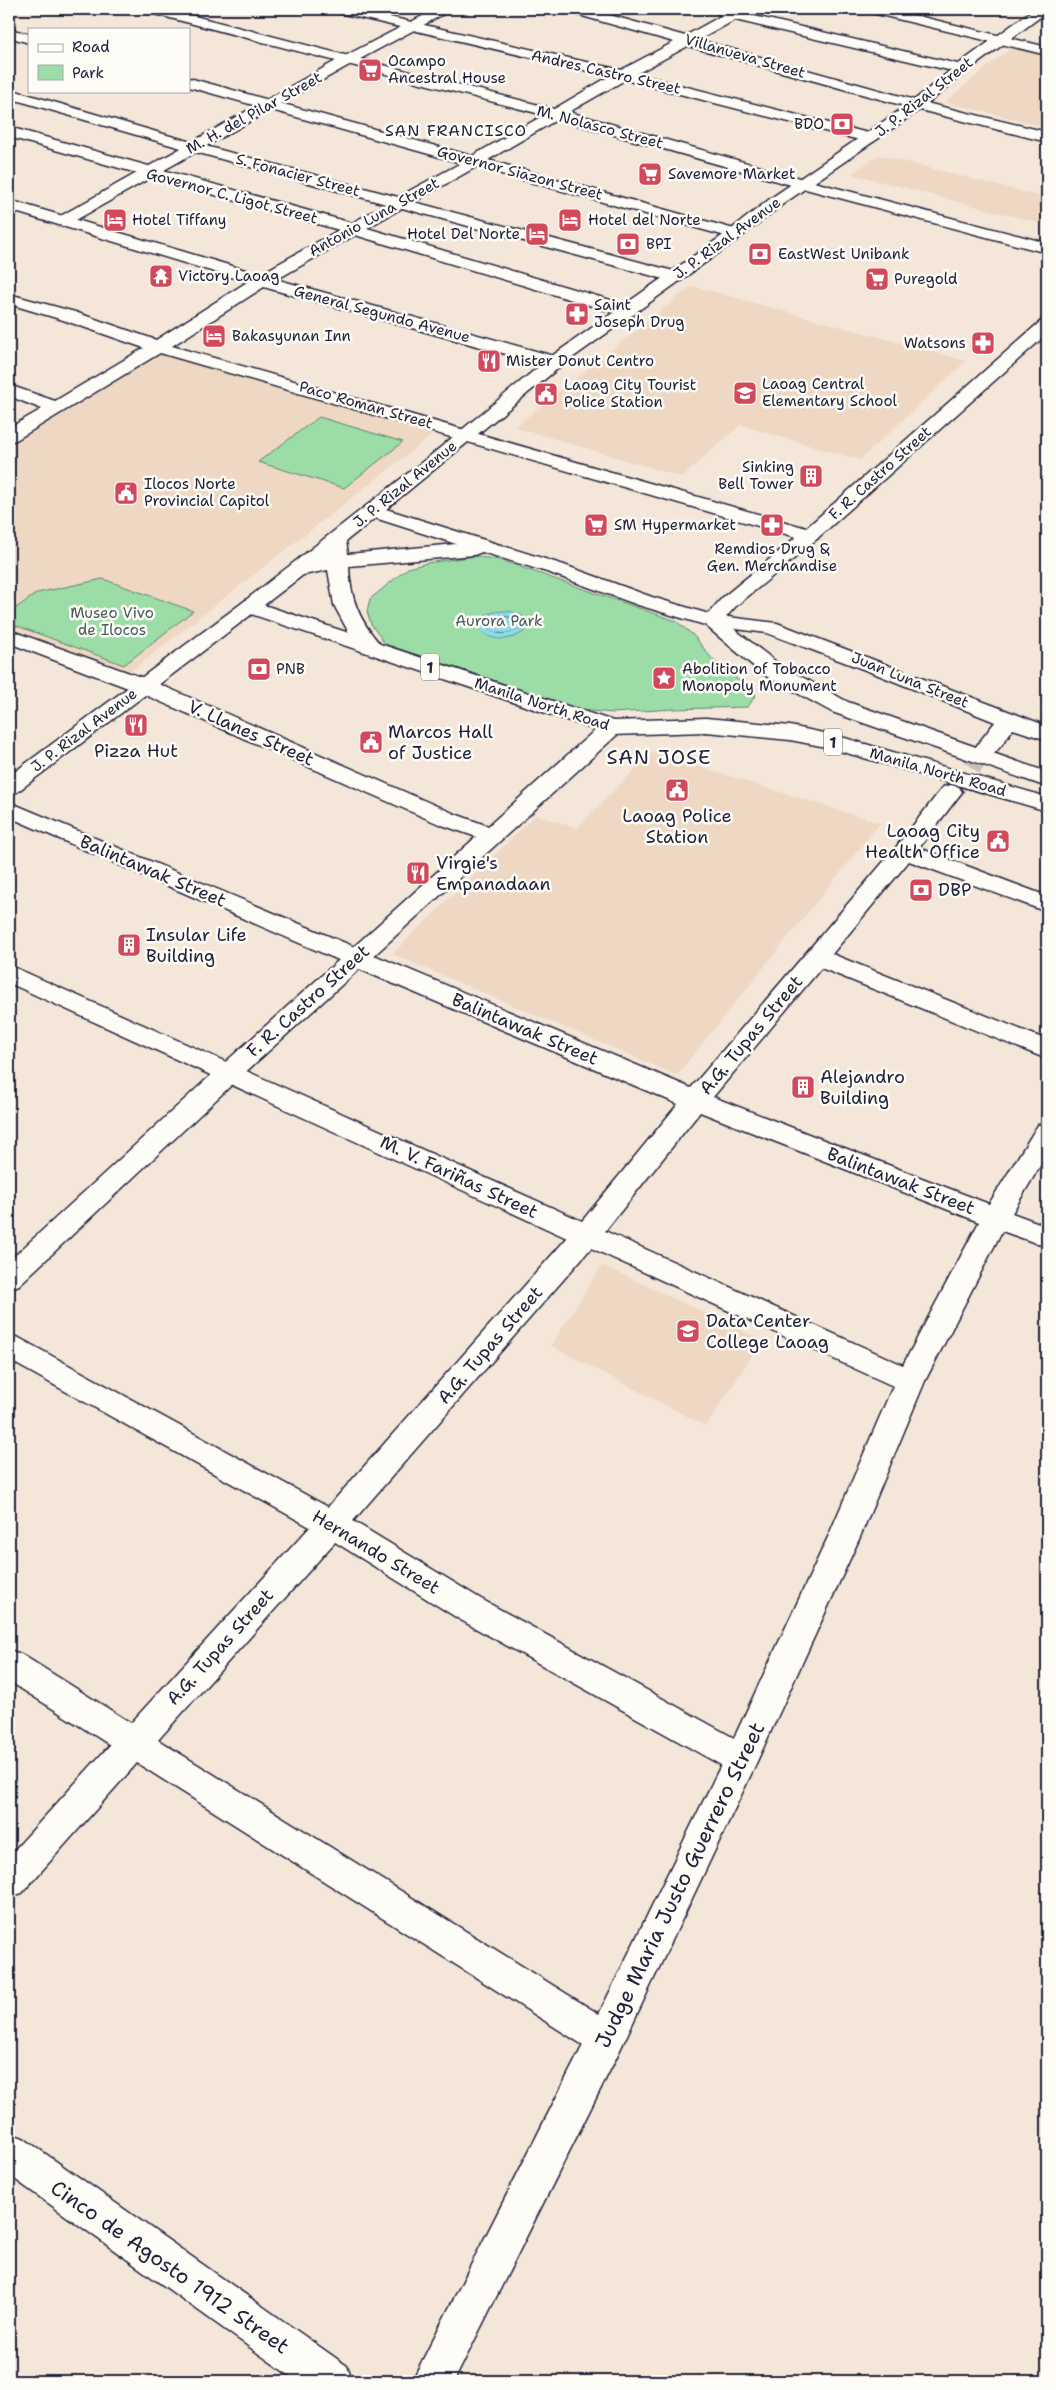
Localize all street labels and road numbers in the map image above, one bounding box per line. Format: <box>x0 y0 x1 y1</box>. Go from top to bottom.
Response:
street label: Villanueva Street <box>682 29 808 83</box>
street label: Andres Castro Street <box>529 45 683 99</box>
street label: J. P. Rizal Street <box>871 52 977 142</box>
street label: M. H. del Pilar Street <box>182 67 326 159</box>
street label: M. Nolasco Street <box>535 101 665 153</box>
street label: Governor Siazon Street <box>435 141 605 205</box>
street label: S. Fonacier Street <box>234 149 362 201</box>
street label: Governor C. Ligot Street <box>144 163 320 229</box>
street label: Antonio Luna Street <box>305 173 443 261</box>
street label: J. P. Rizal Avenue <box>669 192 785 284</box>
street label: General Segundo Avenue <box>292 281 472 347</box>
street label: Paco Roman Street <box>297 376 435 434</box>
street label: F. R. Castro Street <box>825 422 935 524</box>
street label: J. P. Rizal Avenue <box>349 436 461 532</box>
street label: Juan Luna Street <box>848 647 972 713</box>
road number: 1 <box>421 654 439 680</box>
street label: Manila North Road <box>472 673 613 735</box>
street label: J. P. Rizal Avenue <box>27 684 141 776</box>
street label: V. Llanes Street <box>184 694 318 772</box>
road number: 1 <box>824 729 842 756</box>
street label: Manila North Road <box>867 743 1009 801</box>
street label: Balintawak Street <box>76 829 230 913</box>
street label: F. R. Castro Street <box>241 939 375 1063</box>
street label: A.G. Tupas Street <box>694 970 808 1100</box>
street label: Balintawak Street <box>448 987 602 1071</box>
street label: M. V. Fariñas Street <box>376 1130 542 1224</box>
street label: Balintawak Street <box>824 1142 979 1220</box>
street label: A.G. Tupas Street <box>432 1281 548 1409</box>
street label: Hernando Street <box>308 1504 444 1600</box>
street label: A.G. Tupas Street <box>161 1584 279 1710</box>
street label: Judge Maria Justo Guerrero Street <box>589 1717 771 2053</box>
street label: Cinco de Agosto 1912 Street <box>45 2174 295 2360</box>

